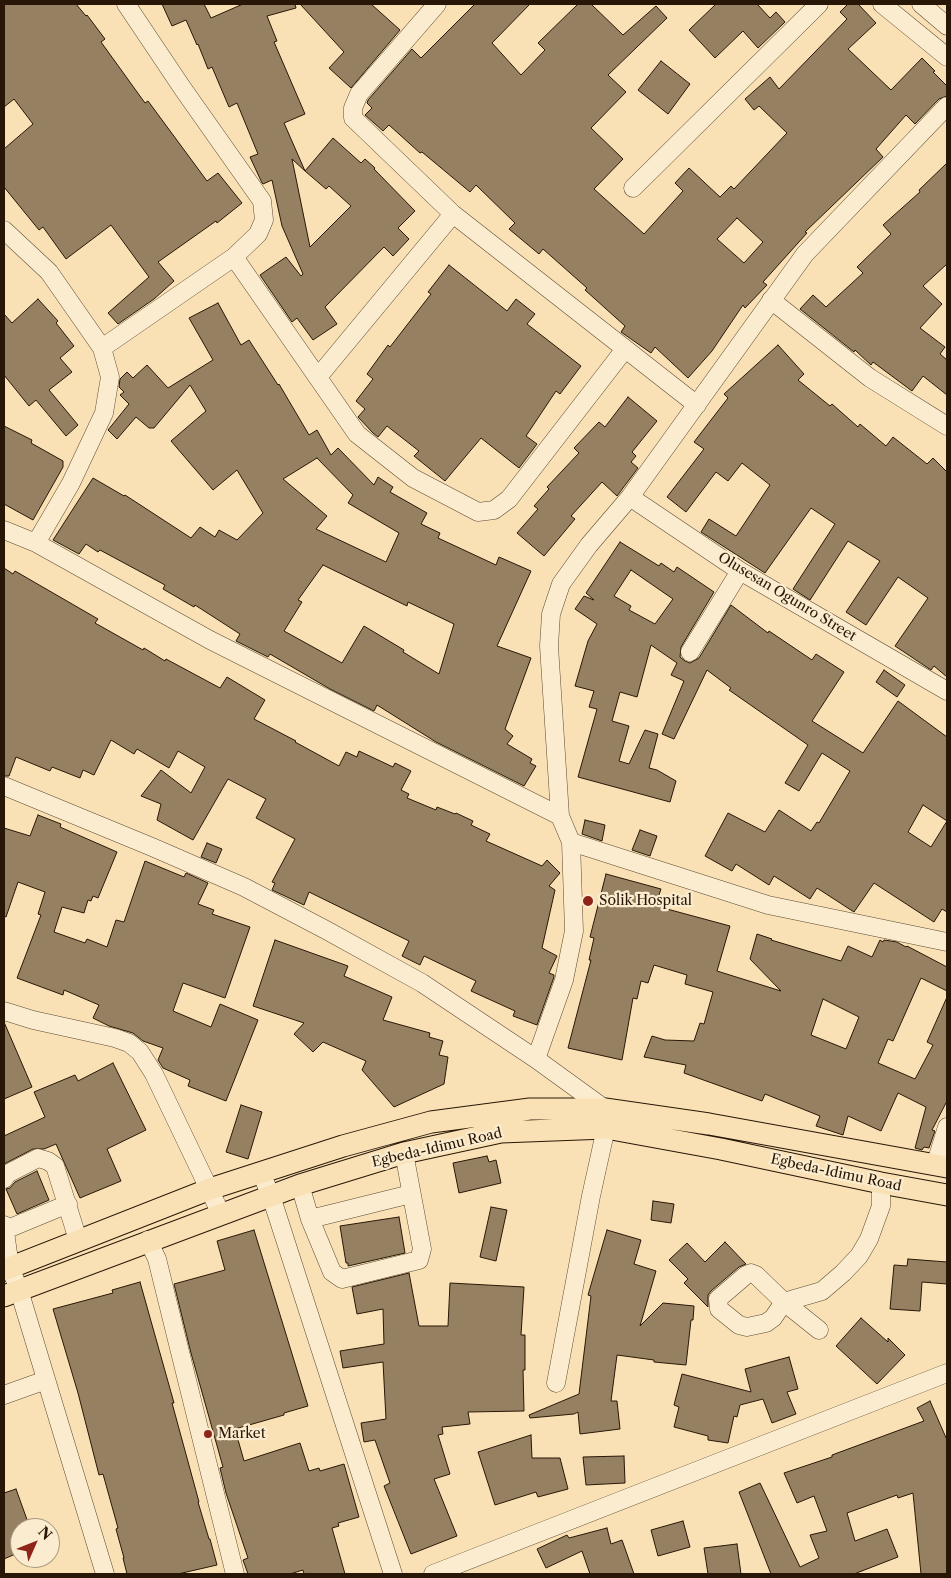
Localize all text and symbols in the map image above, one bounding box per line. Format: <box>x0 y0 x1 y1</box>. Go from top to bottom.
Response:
street label: Olusesan Ogunro Street <box>715 549 859 645</box>
place label: Solik Hospital <box>599 893 692 909</box>
marker: Solik Hospital <box>581 894 595 908</box>
street label: Egbeda-Idimu Road <box>370 1125 504 1171</box>
street label: Egbeda-Idimu Road <box>769 1151 903 1195</box>
place label: Market <box>218 1426 266 1442</box>
marker: Market <box>202 1428 214 1440</box>
north arrow <box>10 1518 60 1568</box>
text: N <box>34 1523 56 1544</box>

